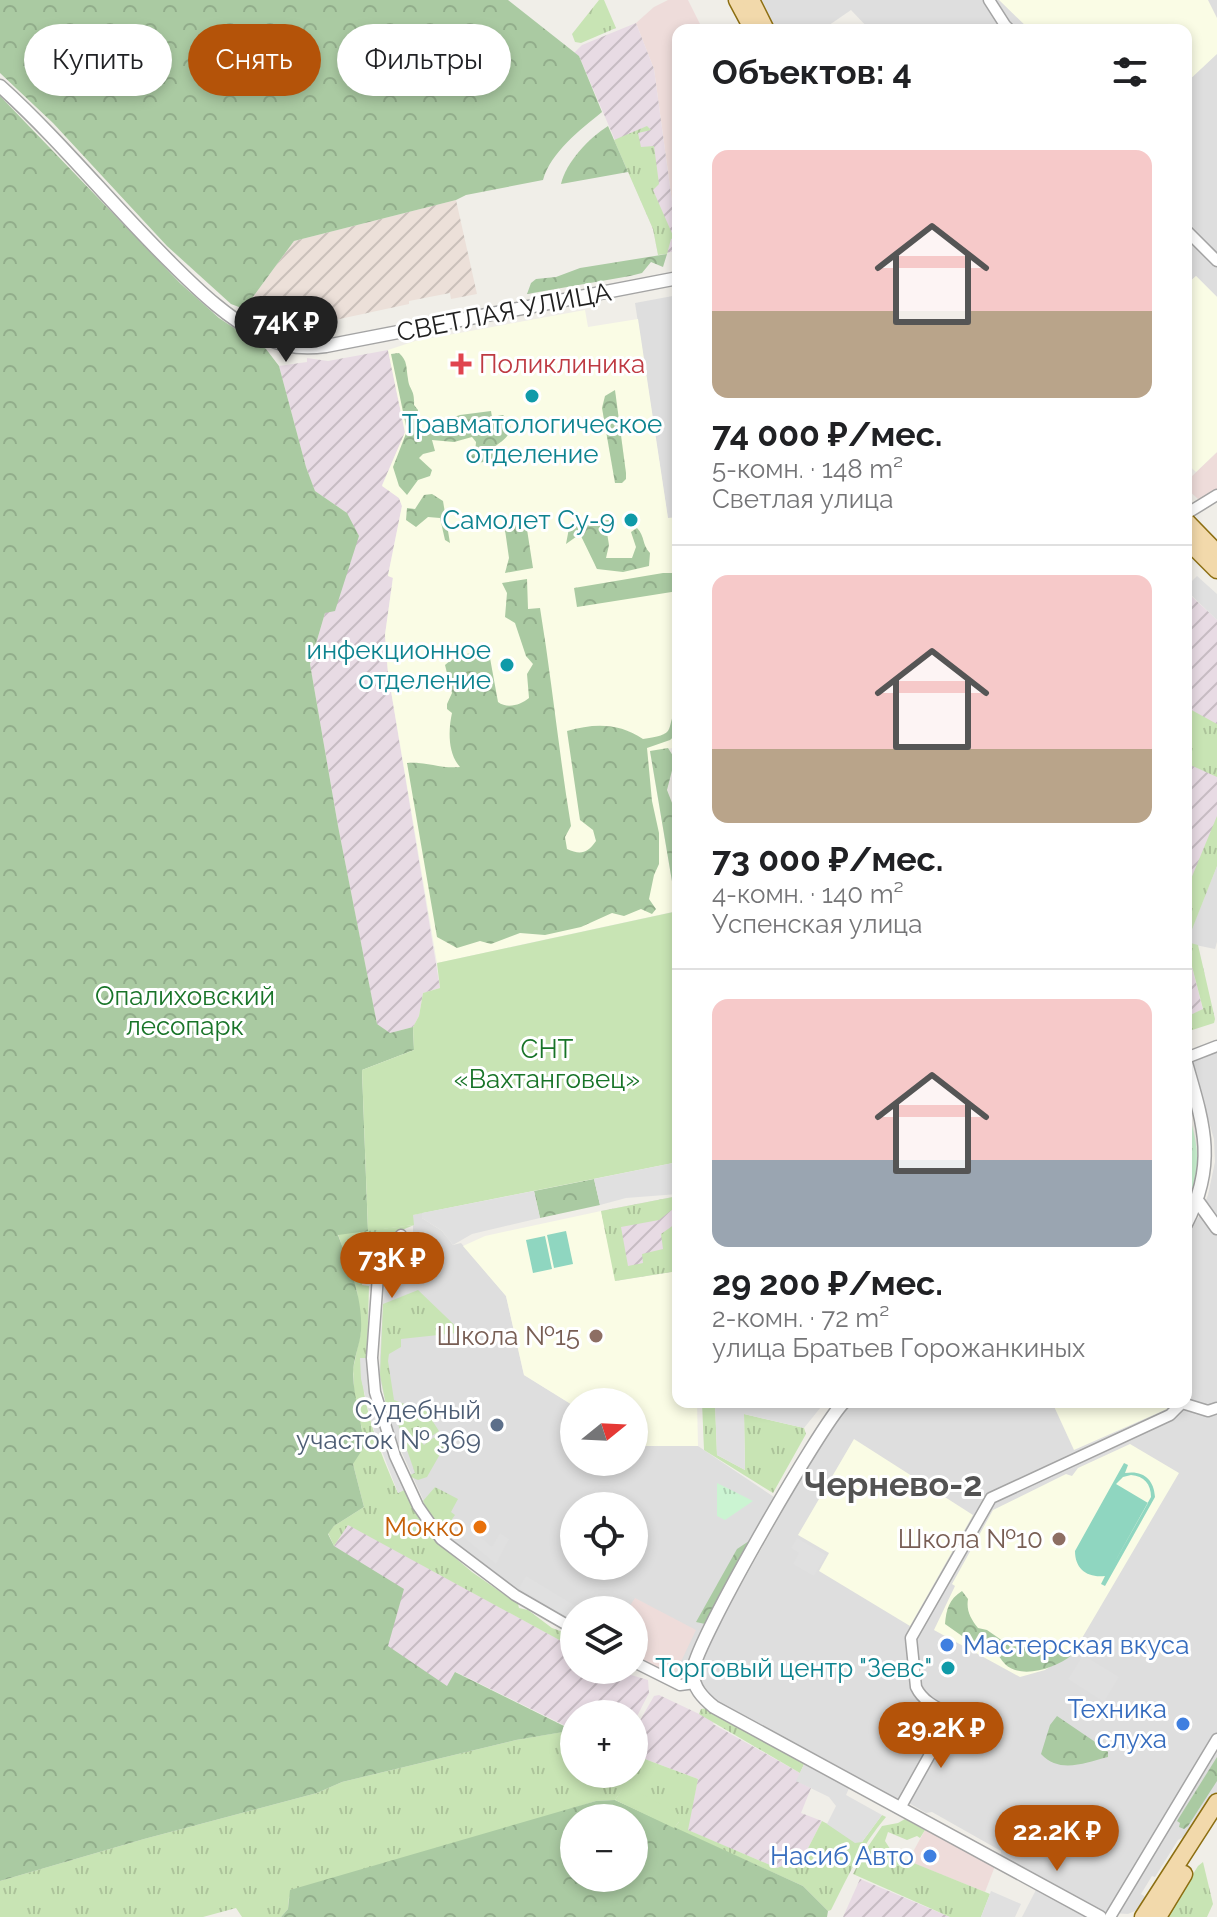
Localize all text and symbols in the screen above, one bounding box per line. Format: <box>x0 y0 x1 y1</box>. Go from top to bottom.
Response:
chip: Купить <box>24 24 172 96</box>
chip: Снять <box>188 24 321 96</box>
chip: Фильтры <box>337 24 511 96</box>
icon: filters <box>1108 50 1152 94</box>
text: Объектов: 4 <box>712 52 912 92</box>
icon: home <box>860 202 1004 346</box>
street label: СВЕТЛАЯ УЛИЦА <box>394 276 614 348</box>
pin: 74K ₽ <box>230 296 342 364</box>
text: 74K ₽ <box>253 307 319 337</box>
place label: Поликлиника <box>479 349 645 379</box>
marker: Поликлиника <box>450 353 472 375</box>
marker: Травматологическое отделение <box>523 387 541 405</box>
place label: Травматологическое отделение <box>402 409 662 469</box>
text: 74 000 ₽/мес. <box>712 414 943 454</box>
text: 5-комн. · 148 m² <box>712 454 903 484</box>
text: Светлая улица <box>712 484 893 514</box>
place label: Самолет Су-9 <box>442 505 615 535</box>
marker: Самолет Су-9 <box>622 511 640 529</box>
icon: home <box>860 627 1004 771</box>
place label: инфекционное отделение <box>306 635 491 695</box>
marker: инфекционное отделение <box>498 656 516 674</box>
text: 73 000 ₽/мес. <box>712 839 943 879</box>
text: 4-комн. · 140 m² <box>712 879 904 909</box>
text: Успенская улица <box>712 909 922 939</box>
park label: Опалиховский лесопарк <box>95 981 275 1041</box>
park label: СНТ «Вахтанговец» <box>454 1034 640 1094</box>
icon: home <box>860 1051 1004 1195</box>
pin: 73K ₽ <box>336 1232 448 1300</box>
text: 73K ₽ <box>358 1243 426 1273</box>
text: 29 200 ₽/мес. <box>712 1263 943 1303</box>
text: 2-комн. · 72 m² <box>712 1303 889 1333</box>
place label: Школа №15 <box>436 1321 580 1351</box>
marker: Школа №15 <box>587 1327 605 1345</box>
text: улица Братьев Горожанкиных <box>712 1333 1085 1363</box>
north arrow <box>560 1388 648 1476</box>
map controls <box>560 1388 648 1892</box>
place label: Судебный участок № 369 <box>296 1395 481 1455</box>
marker: Судебный участок № 369 <box>488 1416 506 1434</box>
district label: Чернево-2 <box>803 1464 983 1504</box>
button: locate <box>560 1492 648 1580</box>
place label: Мокко <box>384 1512 464 1542</box>
marker: Мокко <box>471 1518 489 1536</box>
place label: Школа №10 <box>898 1524 1043 1554</box>
marker: Школа №10 <box>1050 1530 1068 1548</box>
button: layers <box>560 1596 648 1684</box>
place label: Мастерская вкуса <box>963 1630 1189 1660</box>
marker: Мастерская вкуса <box>938 1636 956 1654</box>
place label: Торговый центр "Зевс" <box>655 1653 932 1683</box>
marker: Торговый центр "Зевс" <box>939 1659 957 1677</box>
place label: Техника слуха <box>1067 1694 1167 1754</box>
button: + <box>560 1700 648 1788</box>
pin: 29.2K ₽ <box>867 1702 1015 1770</box>
text: 29.2K ₽ <box>897 1713 985 1743</box>
marker: Техника слуха <box>1174 1715 1192 1733</box>
button: − <box>560 1804 648 1892</box>
pin: 22.2K ₽ <box>983 1805 1131 1873</box>
text: 22.2K ₽ <box>1013 1816 1101 1846</box>
place label: Насиб Авто <box>770 1841 914 1871</box>
marker: Насиб Авто <box>921 1847 939 1865</box>

